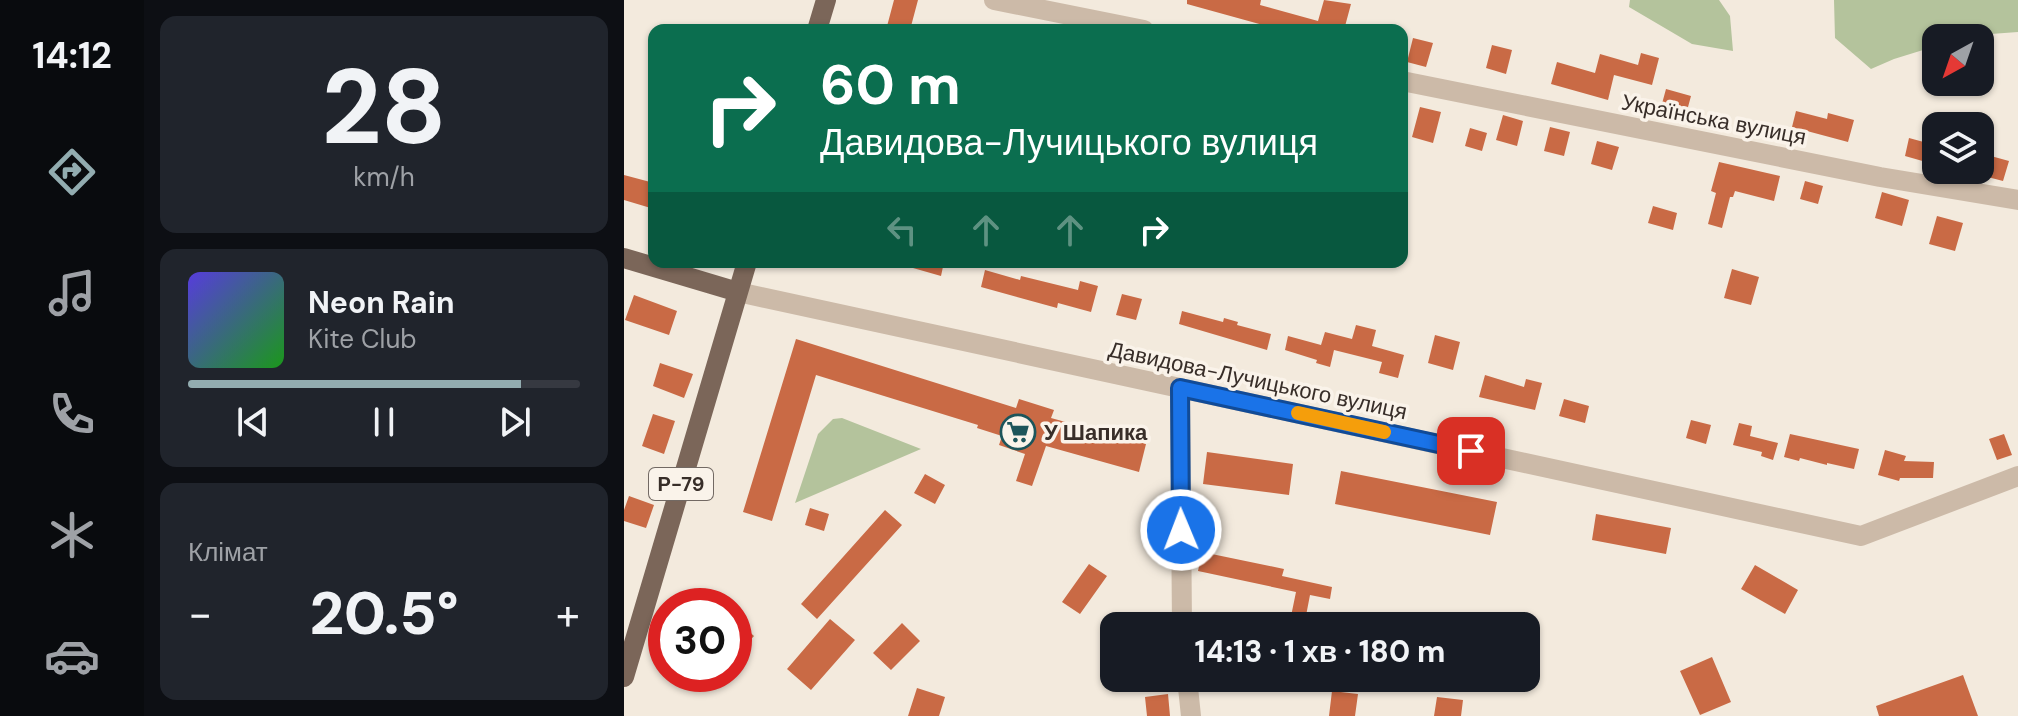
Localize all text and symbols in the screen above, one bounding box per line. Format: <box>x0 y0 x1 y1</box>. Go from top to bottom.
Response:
north arrow <box>1922 24 1994 96</box>
map controls <box>1922 24 1994 184</box>
text: 14:12 <box>32 32 112 79</box>
text: 28 <box>321 40 447 175</box>
text: 60 m <box>820 48 961 121</box>
icon: right <box>688 56 792 160</box>
street label: Українська вулиця <box>1619 87 1809 152</box>
button: layers <box>1922 112 1994 184</box>
text: Давидова-Лучицького вулиця <box>820 119 1318 166</box>
icon: directions <box>44 144 100 200</box>
text: km/h <box>353 160 415 194</box>
icon: left <box>880 208 924 252</box>
icon: ahead <box>964 208 1008 252</box>
icon: ahead <box>1048 208 1092 252</box>
icon: right <box>1132 208 1176 252</box>
icon: music <box>44 265 100 321</box>
text: Neon Rain <box>308 283 454 322</box>
text: Kite Club <box>308 322 417 356</box>
street label: Давидова-Лучицького вулиця <box>1106 335 1410 426</box>
icon: phone <box>44 386 100 442</box>
icon: previous <box>231 400 275 444</box>
icon: pause <box>362 400 406 444</box>
icon: next <box>493 400 537 444</box>
supermarket icon: У Шапика <box>999 413 1037 451</box>
pin <box>1437 417 1505 485</box>
place label: У Шапика <box>1044 418 1148 447</box>
icon: arrive <box>1449 429 1493 473</box>
road number: Р-79 <box>649 468 713 500</box>
position arrow <box>1139 488 1223 572</box>
icon: climate <box>44 507 100 563</box>
text: Клімат <box>188 535 268 569</box>
text: 20.5° <box>309 574 459 653</box>
text: − <box>188 585 212 643</box>
text: + <box>556 585 580 643</box>
speed limit sign: 30 <box>648 588 752 692</box>
icon: car <box>44 628 100 684</box>
text: 14:13 · 1 хв · 180 m <box>1195 632 1445 671</box>

